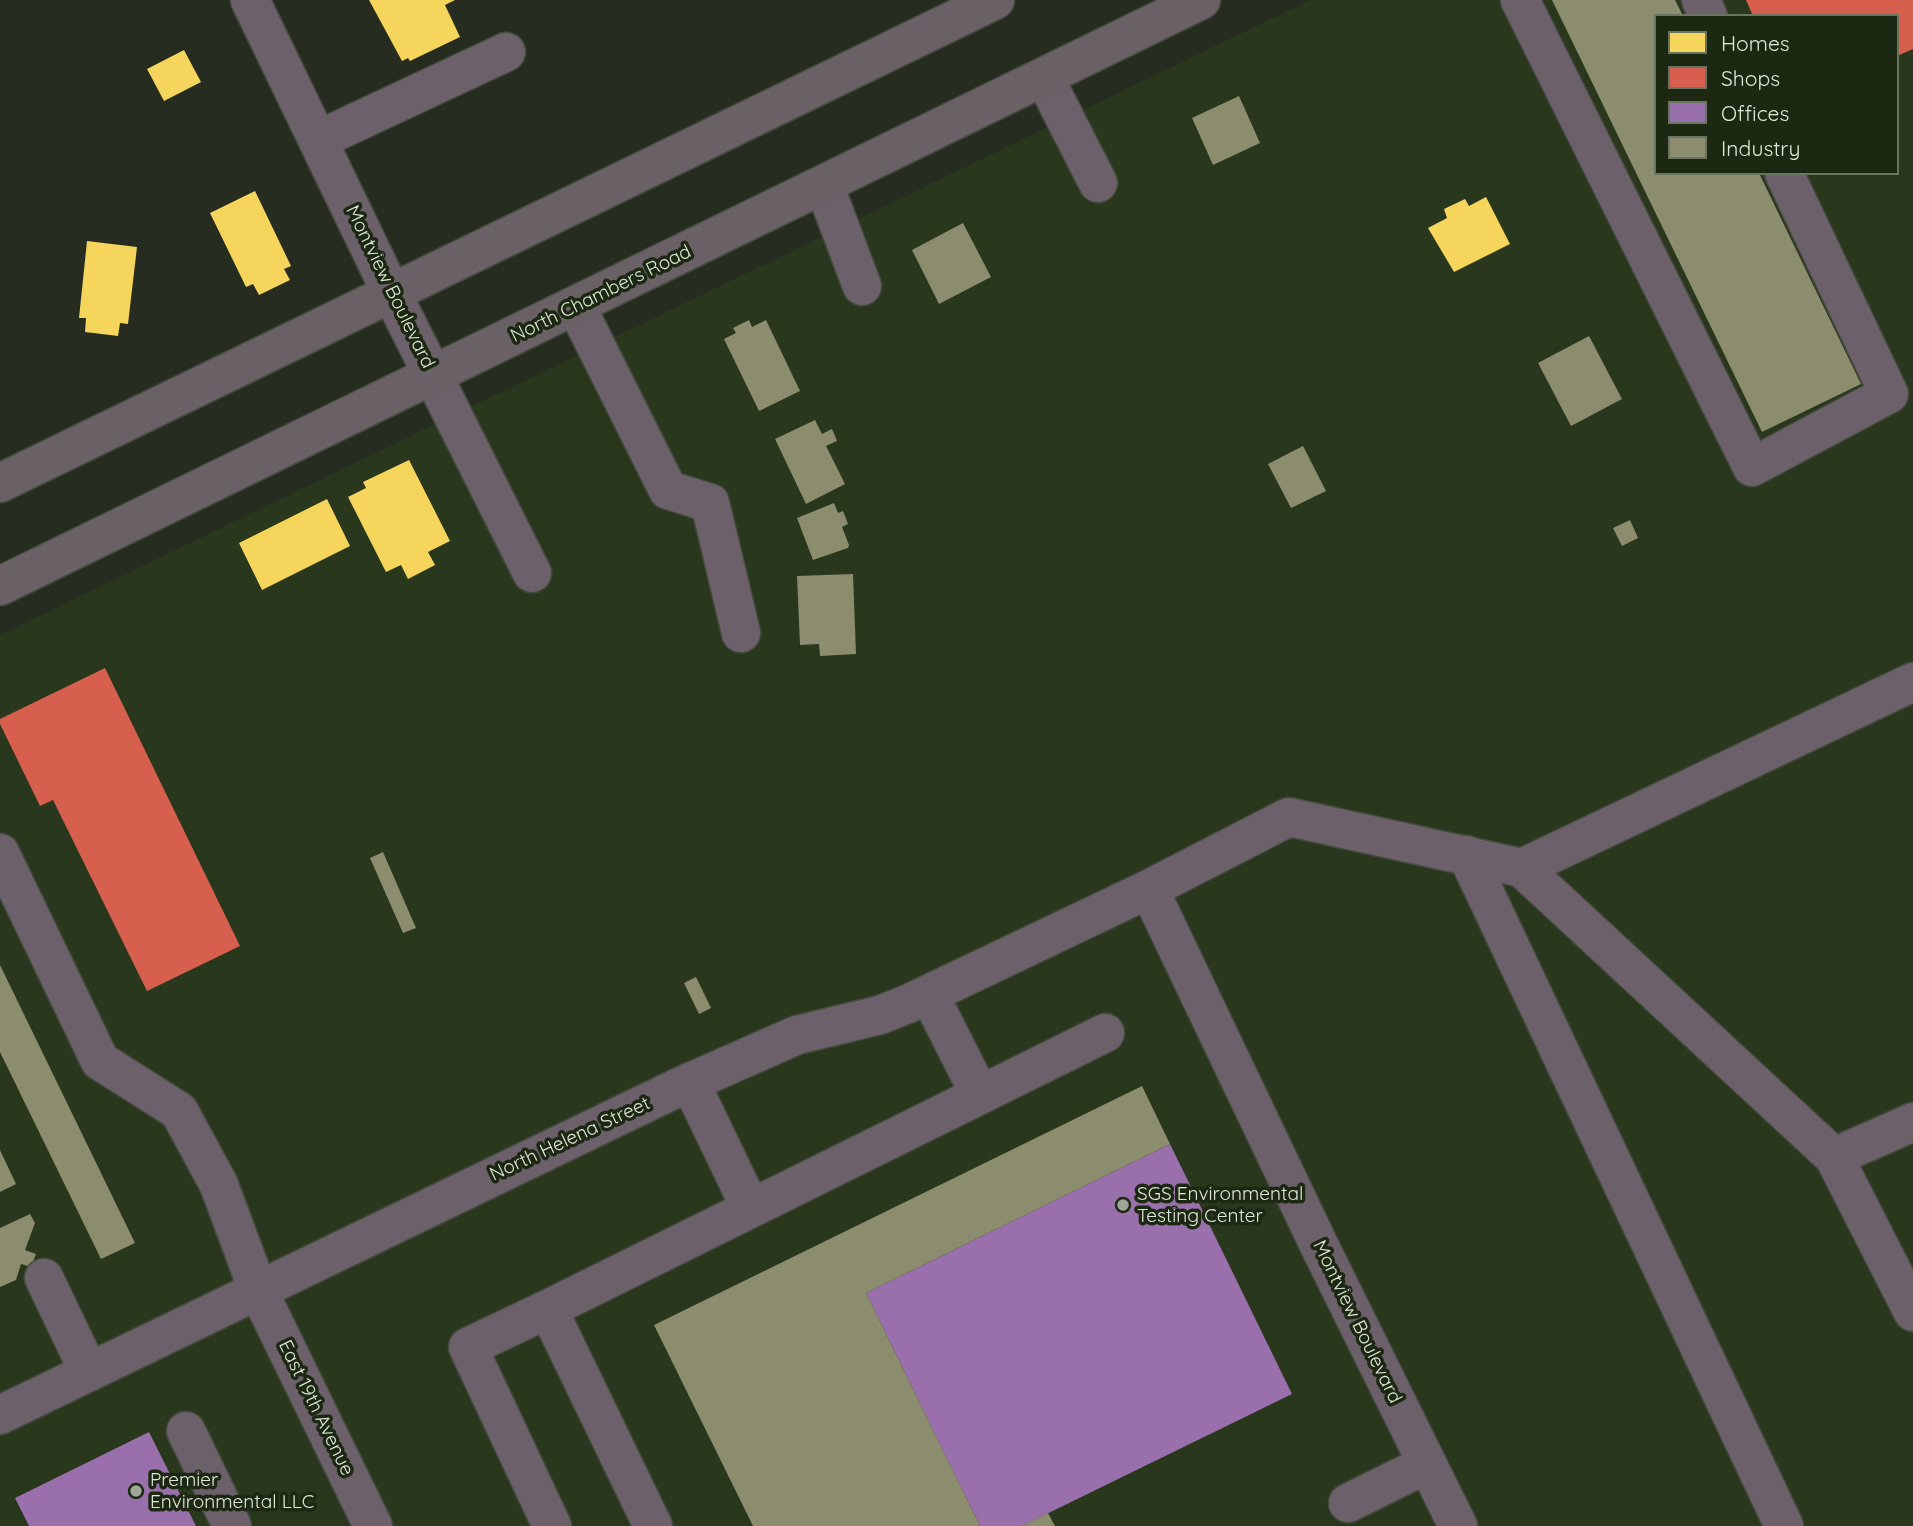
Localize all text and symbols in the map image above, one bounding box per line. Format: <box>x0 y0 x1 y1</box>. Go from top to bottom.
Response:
legend <box>1654 14 1899 175</box>
text: Homes <box>1721 30 1790 56</box>
text: Shops <box>1721 65 1780 91</box>
text: Offices <box>1721 100 1789 126</box>
text: Industry <box>1721 135 1800 161</box>
street label: Montview Boulevard <box>341 202 439 372</box>
street label: North Chambers Road <box>507 240 695 348</box>
street label: North Helena Street <box>486 1092 654 1186</box>
place label: SGS Environmental Testing Center <box>1137 1183 1303 1227</box>
marker: SGS Environmental Testing Center <box>1115 1197 1131 1213</box>
street label: Montview Boulevard <box>1308 1237 1406 1407</box>
street label: East 19th Avenue <box>273 1337 359 1479</box>
place label: Premier Environmental LLC <box>150 1469 314 1513</box>
marker: Premier Environmental LLC <box>128 1483 144 1499</box>

